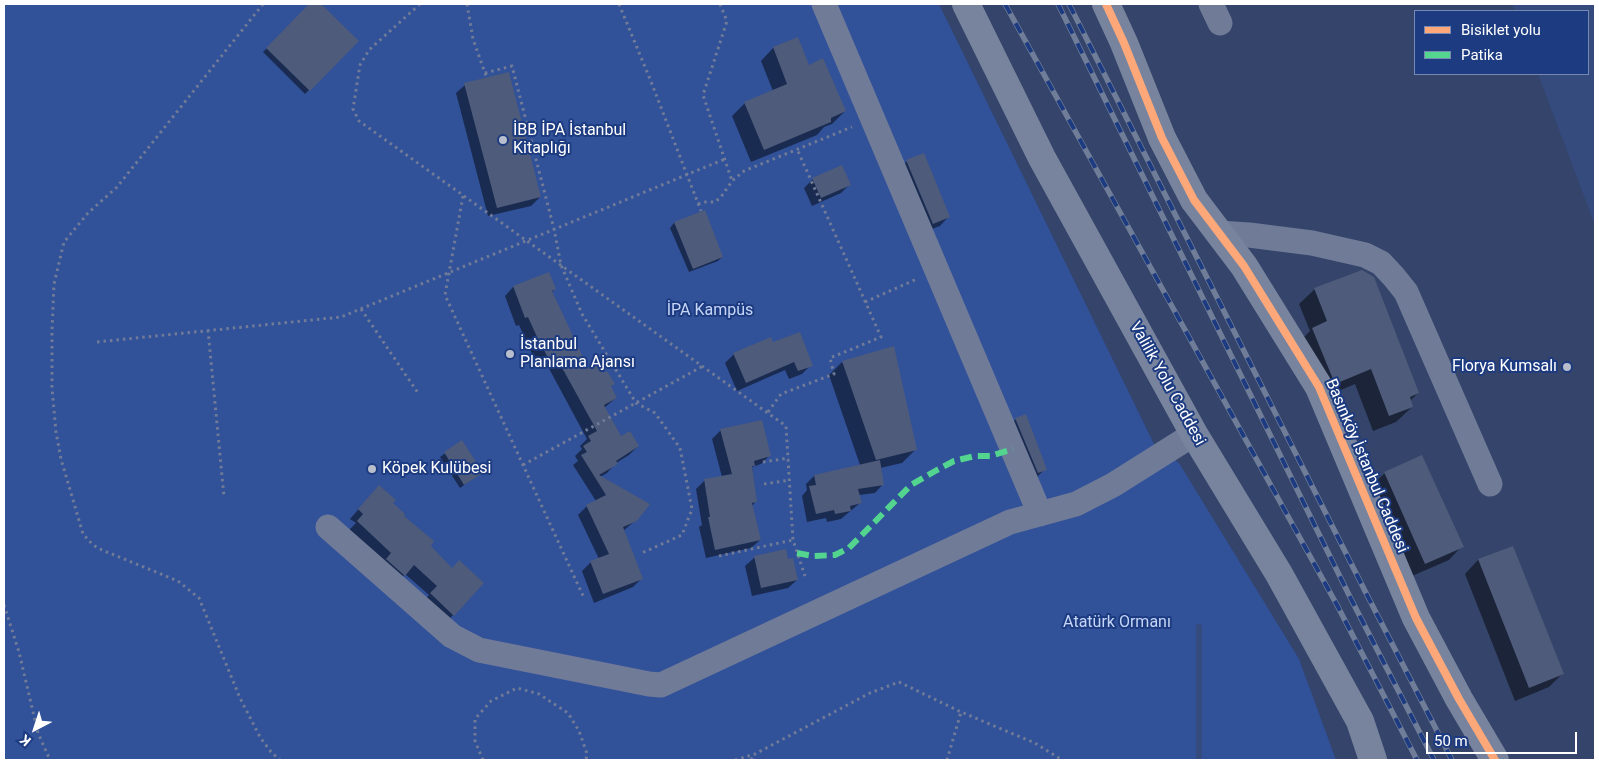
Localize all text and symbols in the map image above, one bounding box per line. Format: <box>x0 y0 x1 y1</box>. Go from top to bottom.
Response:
legend <box>1414 10 1589 75</box>
text: Bisiklet yolu <box>1461 21 1541 39</box>
text: Patika <box>1461 46 1503 64</box>
place label: İBB İPA İstanbul Kitaplığı <box>513 121 626 159</box>
marker: İBB İPA İstanbul Kitaplığı <box>497 134 509 146</box>
park label: İPA Kampüs <box>667 301 753 321</box>
street label: Valilik Yolu Caddesi <box>1125 319 1209 449</box>
place label: İstanbul Planlama Ajansı <box>520 335 635 373</box>
marker: İstanbul Planlama Ajansı <box>504 348 516 360</box>
place label: Florya Kumsalı <box>1452 357 1557 377</box>
marker: Florya Kumsalı <box>1561 361 1573 373</box>
street label: Basınköy İstanbul Caddesi <box>1321 376 1411 556</box>
place label: Köpek Kulübesi <box>382 459 492 479</box>
marker: Köpek Kulübesi <box>366 463 378 475</box>
park label: Atatürk Ormanı <box>1063 613 1171 633</box>
north arrow <box>10 704 60 754</box>
scale bar <box>1429 722 1580 754</box>
text: K <box>17 731 34 749</box>
text: 50 m <box>1434 732 1468 750</box>

